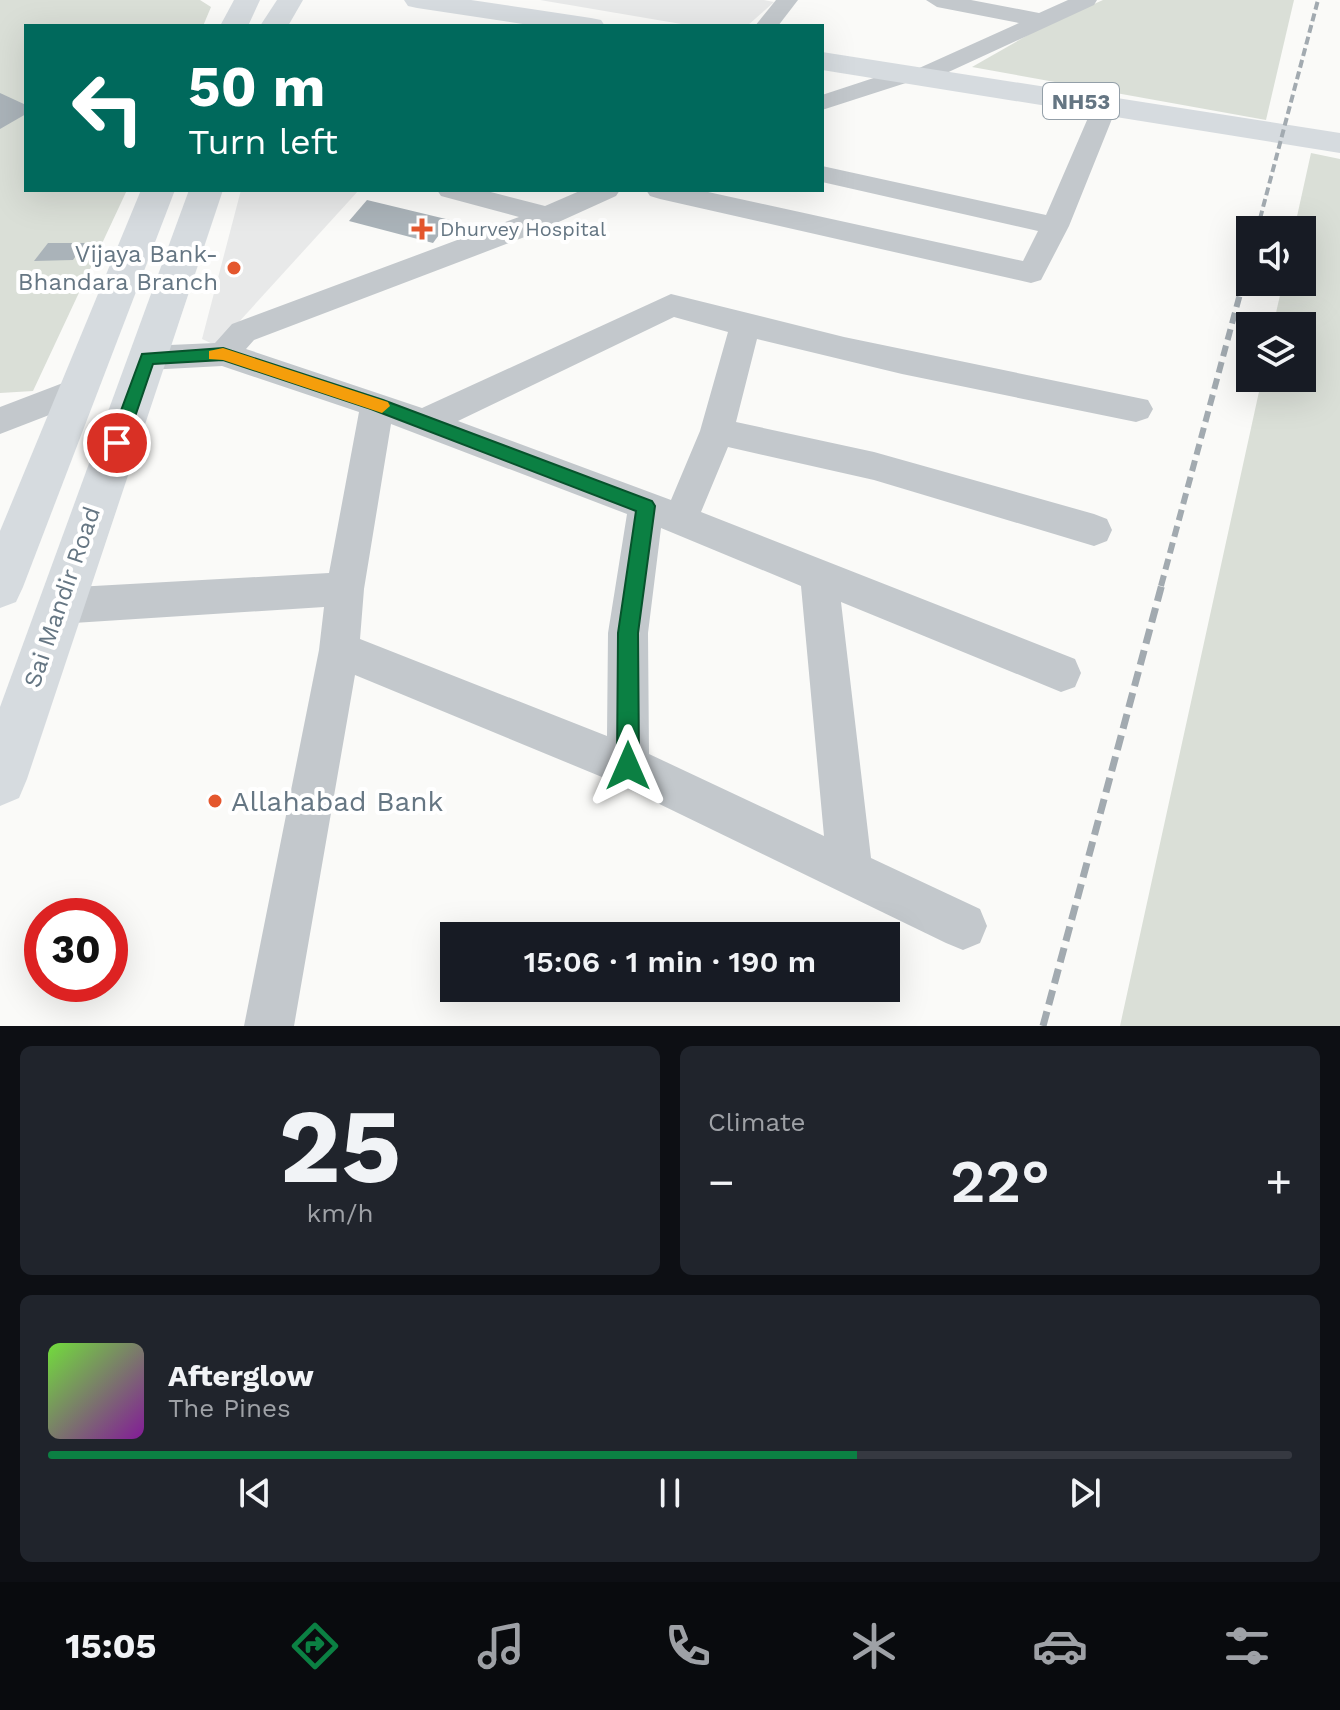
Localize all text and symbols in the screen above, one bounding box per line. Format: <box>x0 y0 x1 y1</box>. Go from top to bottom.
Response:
text: 50 m <box>188 54 325 120</box>
icon: left <box>56 56 160 160</box>
road number: NH53 <box>1043 83 1119 119</box>
text: Turn left <box>188 121 338 163</box>
map controls <box>1236 216 1316 392</box>
button: sound <box>1236 216 1316 296</box>
place label: Dhurvey Hospital <box>440 217 606 241</box>
marker: Dhurvey Hospital <box>411 218 433 240</box>
place label: Vijaya Bank- Bhandara Branch <box>18 240 218 296</box>
marker: Vijaya Bank- Bhandara Branch <box>225 259 243 277</box>
button: layers <box>1236 312 1316 392</box>
pin <box>83 409 151 477</box>
icon: arrive <box>95 421 139 465</box>
street label: Sai Mandir Road <box>18 503 106 691</box>
position arrow <box>586 724 670 808</box>
place label: Allahabad Bank <box>231 785 444 818</box>
marker: Allahabad Bank <box>206 792 224 810</box>
speed limit sign: 30 <box>24 898 128 1002</box>
text: 15:06 · 1 min · 190 m <box>524 944 816 979</box>
text: 25 <box>279 1085 401 1207</box>
text: Climate <box>708 1107 806 1137</box>
text: 22° <box>950 1146 1050 1217</box>
text: − <box>708 1156 735 1208</box>
text: + <box>1265 1156 1292 1208</box>
text: km/h <box>307 1198 373 1228</box>
text: Afterglow <box>168 1358 314 1393</box>
text: The Pines <box>168 1393 291 1423</box>
icon: previous <box>233 1471 277 1515</box>
icon: pause <box>648 1471 692 1515</box>
icon: next <box>1063 1471 1107 1515</box>
icon: directions <box>287 1618 343 1674</box>
icon: music <box>473 1618 529 1674</box>
icon: phone <box>660 1618 716 1674</box>
icon: climate <box>846 1618 902 1674</box>
icon: car <box>1032 1618 1088 1674</box>
icon: filters <box>1219 1618 1275 1674</box>
text: 15:05 <box>65 1625 157 1667</box>

